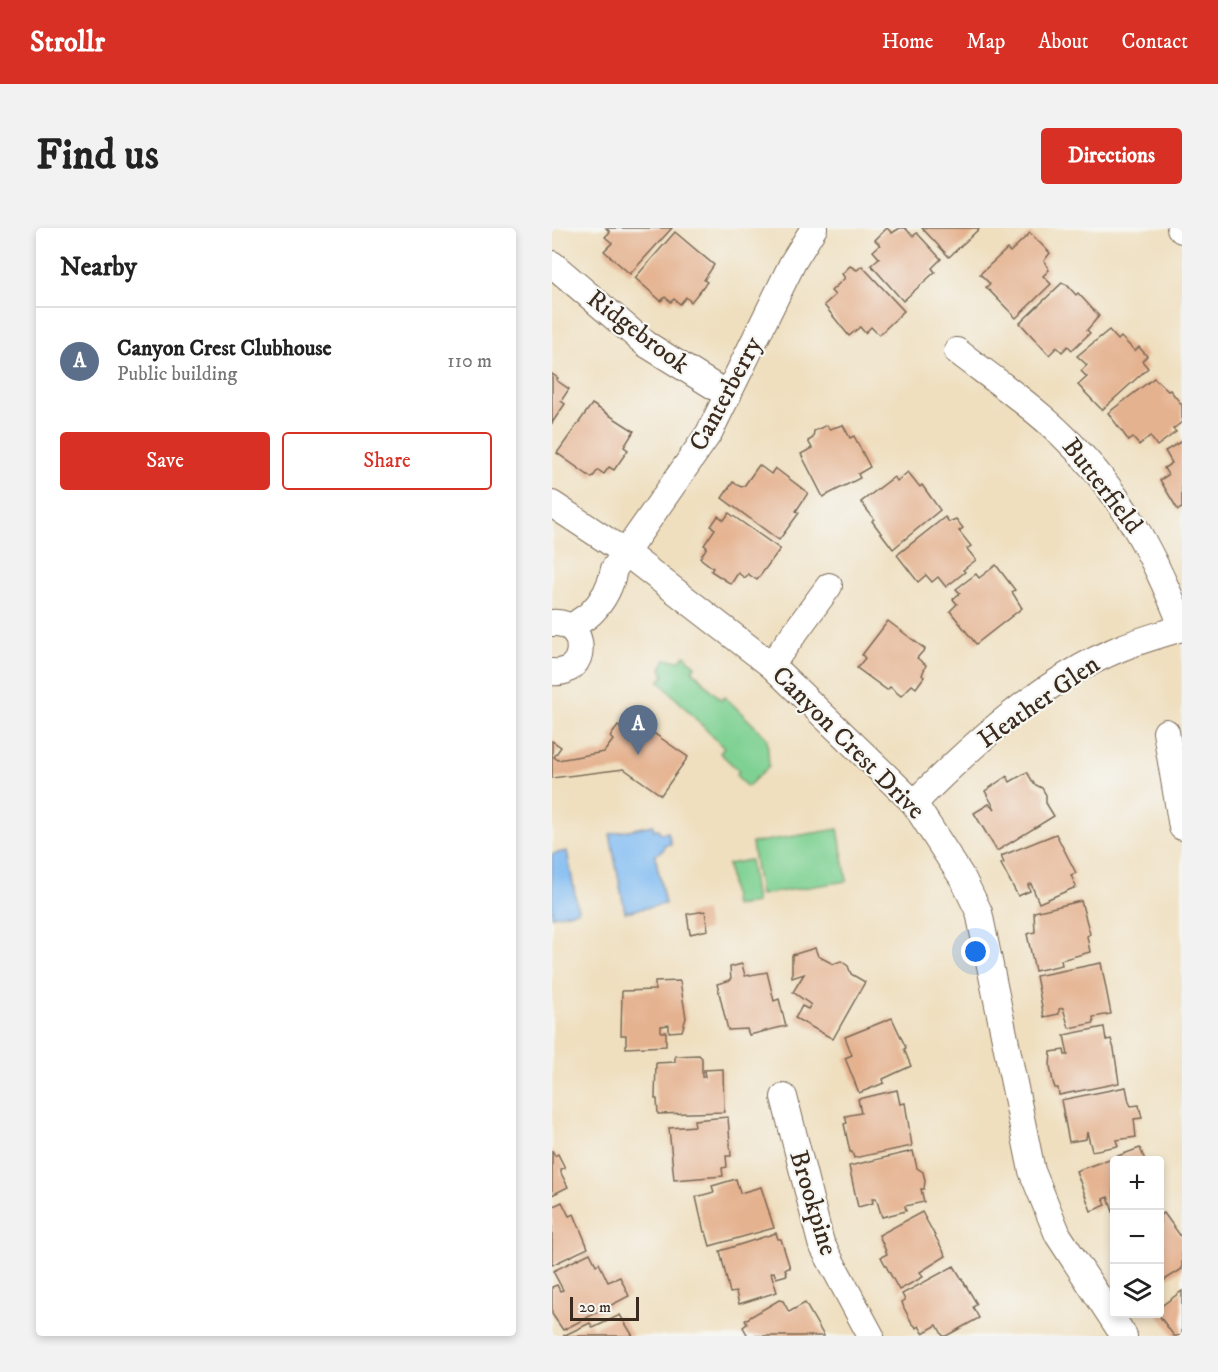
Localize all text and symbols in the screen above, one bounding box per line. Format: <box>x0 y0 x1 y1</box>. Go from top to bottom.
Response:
text: Strollr <box>30 25 105 60</box>
text: Home <box>882 29 934 55</box>
text: Map <box>967 29 1005 55</box>
text: About <box>1038 29 1089 55</box>
text: Contact <box>1122 29 1188 55</box>
button: Directions <box>1041 128 1182 184</box>
text: Find us <box>36 130 159 182</box>
text: Nearby <box>60 251 137 284</box>
street label: Ridgebrook <box>580 283 696 381</box>
street label: Canterberry <box>682 330 770 457</box>
text: Canyon Crest Clubhouse <box>117 335 332 362</box>
text: A <box>73 349 86 374</box>
text: 110 m <box>447 349 492 374</box>
text: Public building <box>117 362 237 387</box>
button: Save <box>60 432 270 490</box>
button: Share <box>282 432 492 490</box>
street label: Butterfield <box>1054 432 1150 540</box>
street label: Heather Glen <box>972 648 1107 756</box>
street label: Canyon Crest Drive <box>764 659 932 827</box>
pin: A <box>618 706 658 755</box>
your location <box>961 937 990 966</box>
street label: Brookpine <box>781 1147 845 1259</box>
map controls <box>1110 1156 1164 1318</box>
button: + <box>1110 1156 1164 1210</box>
button: − <box>1110 1210 1164 1264</box>
button: layers <box>1110 1264 1164 1318</box>
scale bar <box>570 1294 639 1322</box>
text: 20 m <box>579 1297 611 1317</box>

